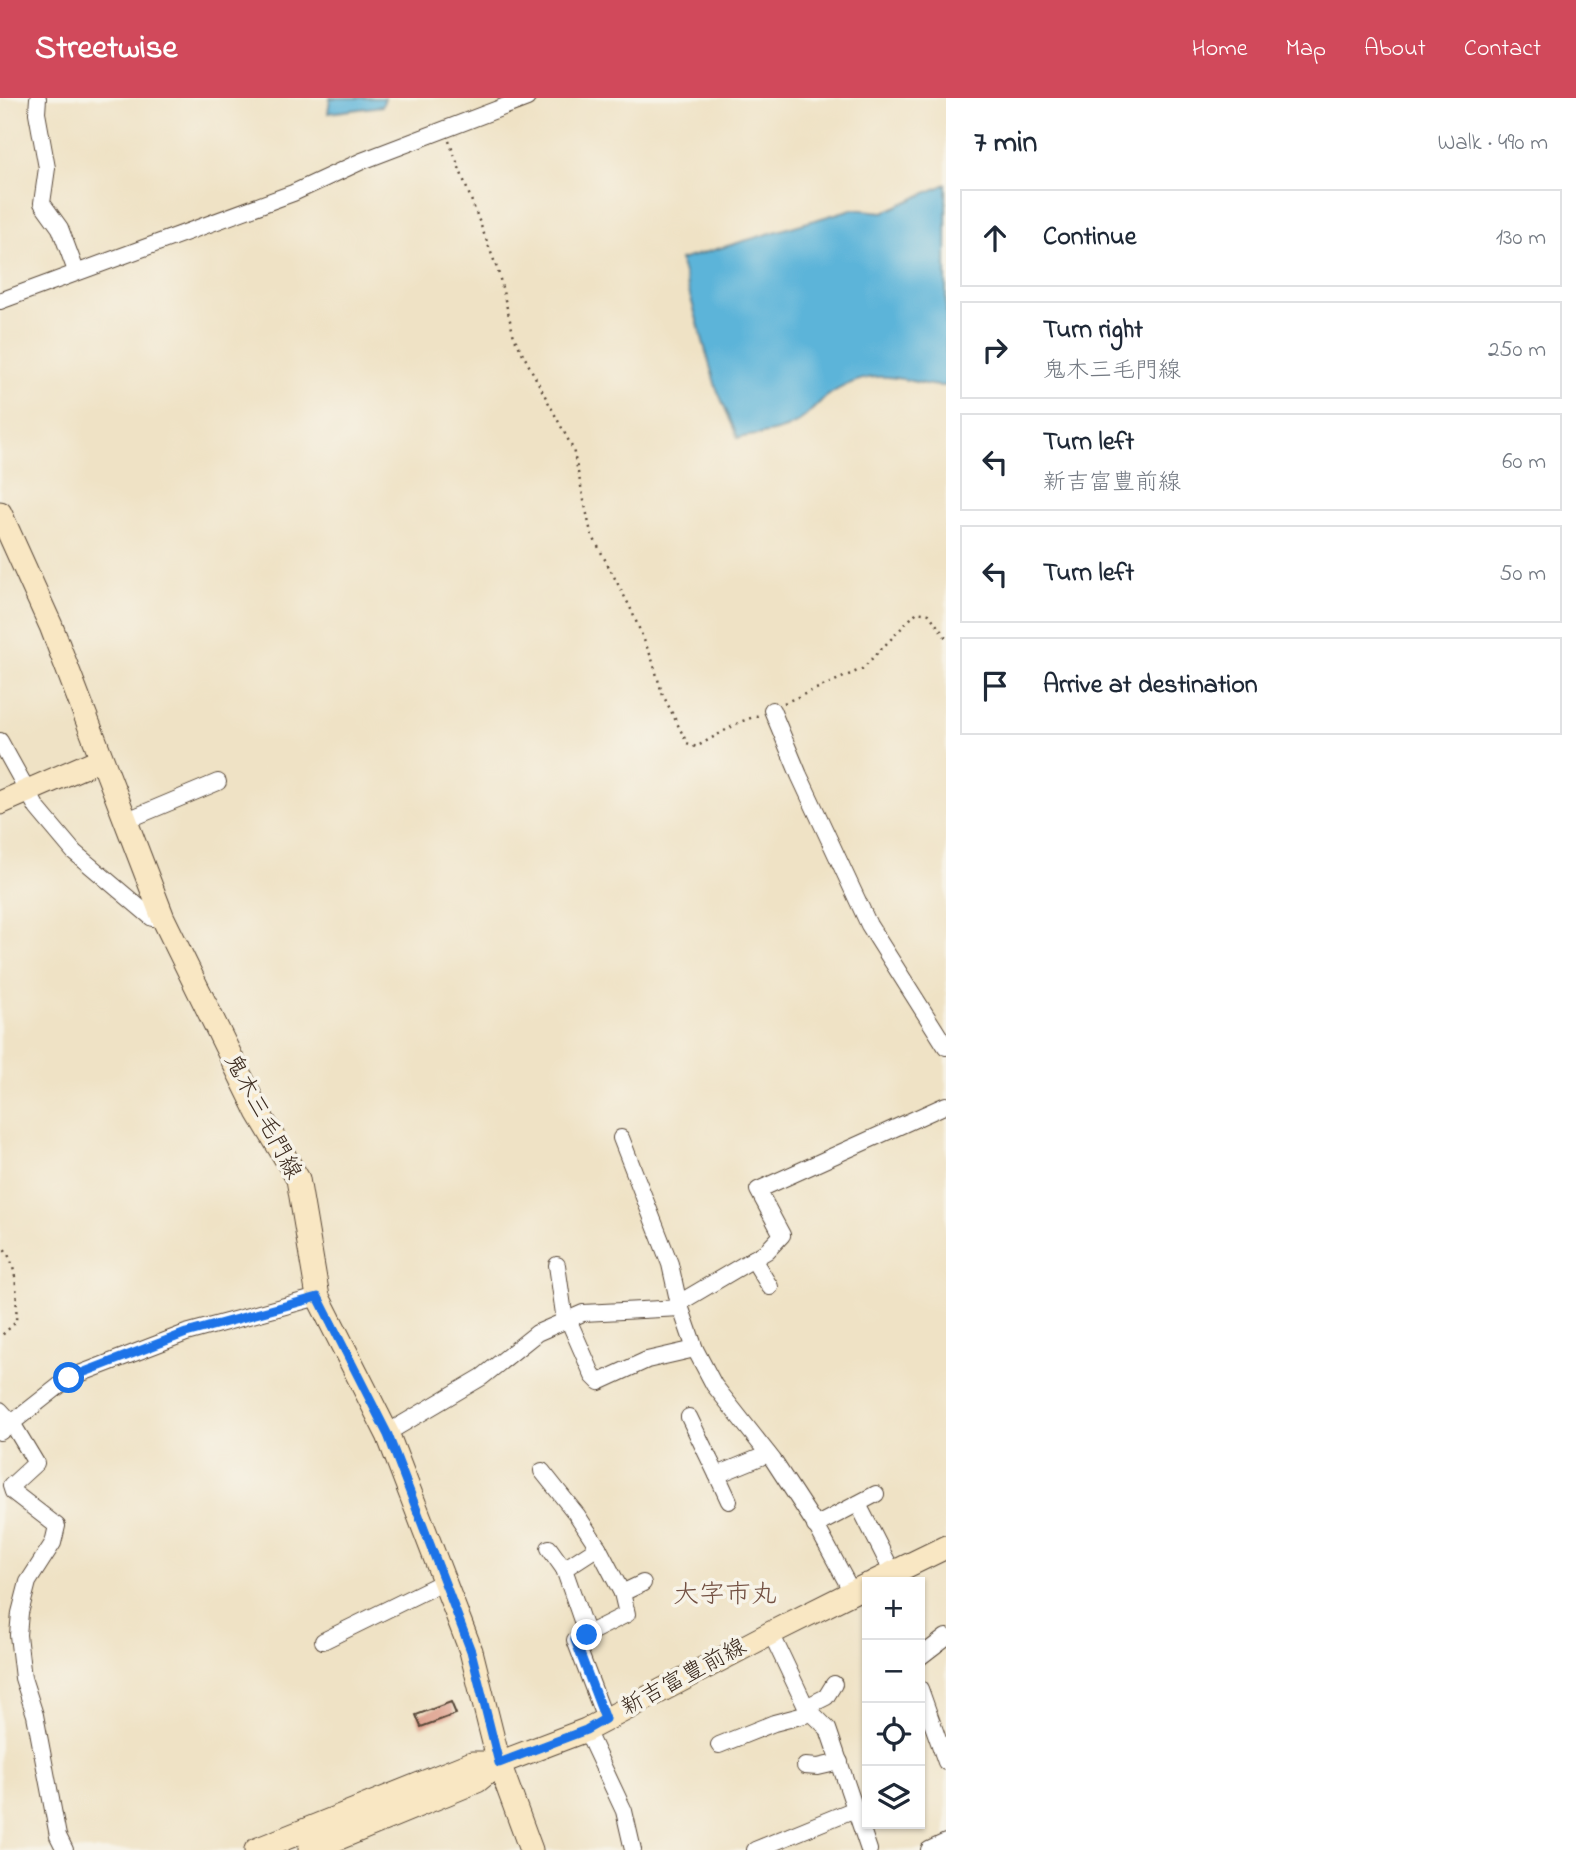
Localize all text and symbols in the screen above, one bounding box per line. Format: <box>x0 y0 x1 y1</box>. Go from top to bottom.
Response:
text: Streetwise <box>35 25 177 73</box>
text: Home <box>1192 32 1248 67</box>
text: Map <box>1286 32 1326 67</box>
text: About <box>1364 32 1426 67</box>
text: Contact <box>1464 32 1541 67</box>
text: 7 min <box>974 122 1037 166</box>
text: Walk · 490 m <box>1437 127 1548 160</box>
icon: ahead <box>976 219 1014 257</box>
text: Continue <box>1043 219 1136 257</box>
text: 130 m <box>1496 222 1546 255</box>
text: Turn right <box>1043 312 1143 350</box>
icon: right <box>976 331 1014 369</box>
text: 250 m <box>1488 334 1546 367</box>
text: 鬼木三毛門線 <box>1043 355 1181 388</box>
text: Turn left <box>1043 424 1134 462</box>
icon: left <box>976 443 1014 481</box>
text: 60 m <box>1502 446 1546 479</box>
text: 新吉富豊前線 <box>1043 467 1181 500</box>
icon: left <box>976 555 1014 593</box>
text: Turn left <box>1043 555 1134 593</box>
text: 50 m <box>1499 558 1546 591</box>
icon: arrive <box>976 667 1014 705</box>
text: Arrive at destination <box>1043 667 1258 705</box>
street label: 鬼木三毛門線 <box>215 1048 309 1186</box>
route start <box>53 1362 84 1393</box>
district label: 大字市丸 <box>673 1577 777 1615</box>
map controls <box>862 1577 925 1829</box>
button: + <box>862 1577 925 1640</box>
route end <box>571 1619 602 1650</box>
street label: 新吉富豊前線 <box>615 1631 753 1725</box>
button: − <box>862 1640 925 1703</box>
button: locate <box>862 1703 925 1766</box>
button: layers <box>862 1766 925 1829</box>

